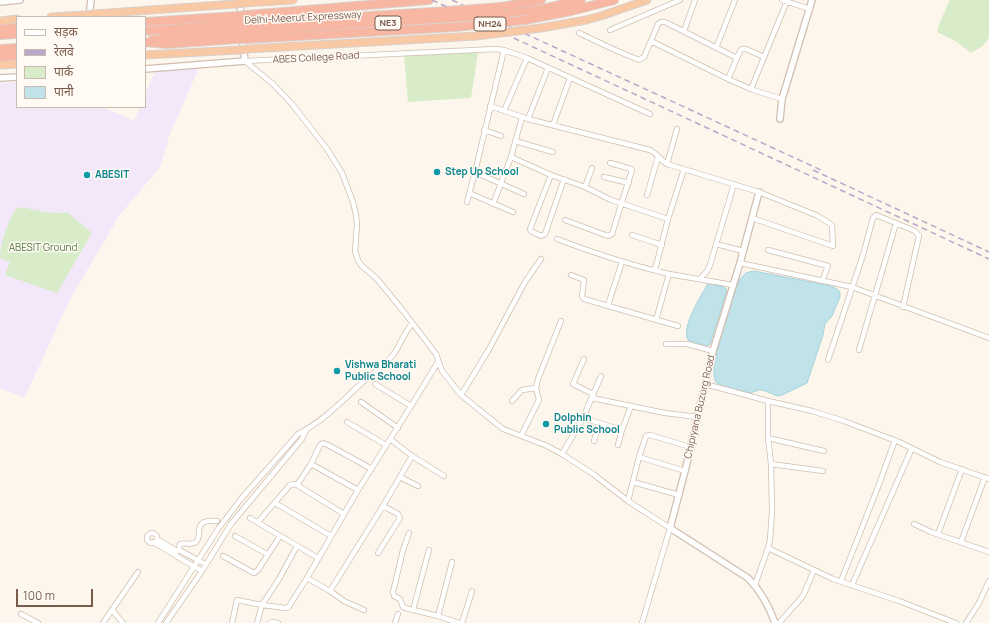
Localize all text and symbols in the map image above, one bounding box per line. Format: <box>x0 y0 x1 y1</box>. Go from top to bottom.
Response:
street label: Delhi-Meerut Expressway <box>244 9 362 27</box>
legend <box>16 16 146 108</box>
road number: NE3 <box>375 16 401 30</box>
road number: NH24 <box>474 17 506 31</box>
text: सड़क <box>54 23 78 40</box>
text: रेलवे <box>54 43 74 60</box>
street label: ABES College Road <box>272 50 360 66</box>
text: पार्क <box>54 63 73 80</box>
text: पानी <box>54 83 74 100</box>
place label: Step Up School <box>445 166 519 178</box>
marker: Step Up School <box>432 167 442 177</box>
place label: ABESIT <box>95 169 129 181</box>
marker: ABESIT <box>82 170 92 180</box>
park label: ABESIT Ground <box>9 242 77 254</box>
street label: Chipiyana Buzurg Road <box>682 354 718 460</box>
place label: Vishwa Bharati Public School <box>345 359 416 382</box>
marker: Vishwa Bharati Public School <box>332 366 342 376</box>
place label: Dolphin Public School <box>554 412 620 436</box>
marker: Dolphin Public School <box>541 419 551 429</box>
scale bar <box>18 581 95 607</box>
text: 100 m <box>23 587 55 604</box>

